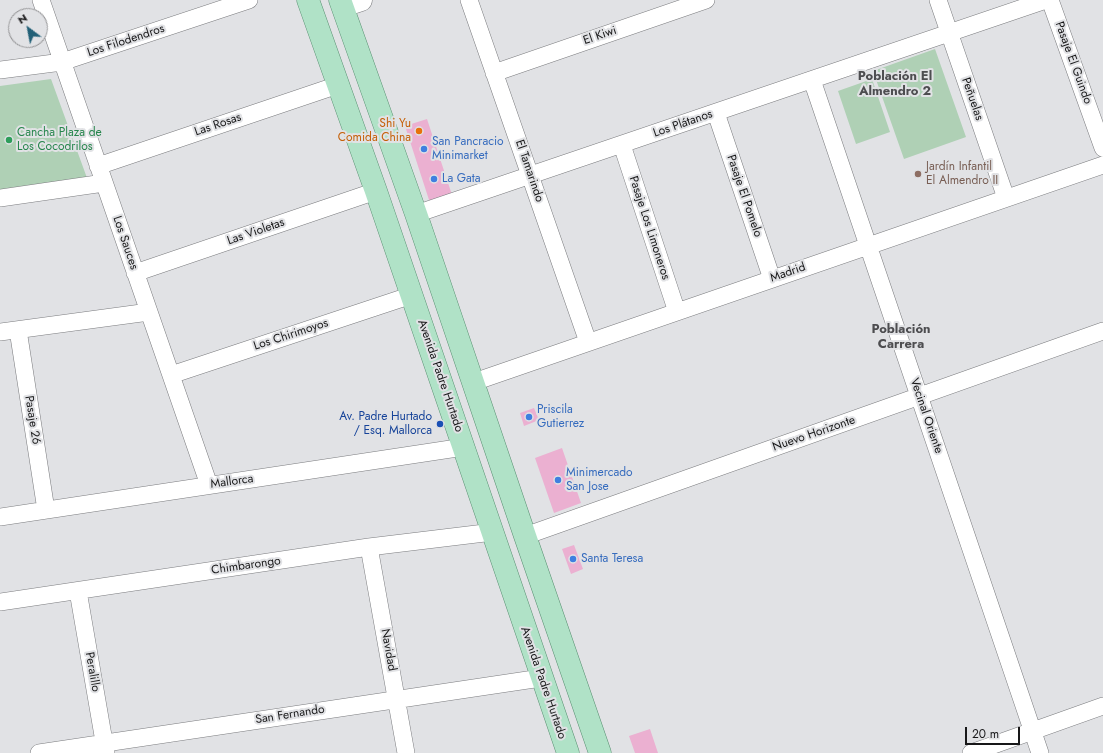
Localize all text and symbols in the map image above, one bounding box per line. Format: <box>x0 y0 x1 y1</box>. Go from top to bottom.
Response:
north arrow <box>8 8 48 48</box>
text: N <box>14 10 30 28</box>
street label: Pasaje El Guindo <box>1051 20 1095 106</box>
street label: Los Filodendros <box>86 22 166 60</box>
street label: El Kiwi <box>582 24 618 48</box>
district label: Población El Almendro 2 <box>858 69 932 100</box>
street label: Peñuelas <box>958 76 986 122</box>
street label: Los Plátanos <box>651 107 715 141</box>
street label: Las Rosas <box>193 110 243 140</box>
place label: Shi Yu Comida China <box>338 117 411 145</box>
place label: Cancha Plaza de Los Cocodrilos <box>17 126 102 154</box>
marker: Shi Yu Comida China <box>414 126 424 136</box>
marker: Cancha Plaza de Los Cocodrilos <box>4 135 14 145</box>
place label: San Pancracio Minimarket <box>432 135 504 163</box>
street label: El Tamarindo <box>512 138 546 204</box>
marker: San Pancracio Minimarket <box>419 144 429 154</box>
street label: Pasaje El Pomelo <box>723 153 765 239</box>
place label: Jardín Infantil El Almendro II <box>926 160 998 188</box>
marker: Jardín Infantil El Almendro II <box>913 169 923 179</box>
place label: La Gata <box>442 172 480 186</box>
marker: La Gata <box>429 174 439 184</box>
street label: Pasaje Los Limoneros <box>625 174 673 282</box>
street label: Los Sauces <box>109 214 141 272</box>
street label: Las Violetas <box>225 215 287 249</box>
street label: Madrid <box>768 260 808 286</box>
street label: Los Chirimoyos <box>252 316 330 354</box>
street label: Avenida Padre Hurtado <box>414 318 466 434</box>
district label: Población Carrera <box>871 322 931 353</box>
street label: Vecinal Oriente <box>906 376 946 456</box>
street label: Pasaje 26 <box>21 395 43 445</box>
place label: Priscila Gutierrez <box>537 403 584 431</box>
place label: Av. Padre Hurtado / Esq. Mallorca <box>339 410 432 438</box>
marker: Priscila Gutierrez <box>524 412 534 422</box>
street label: Nuevo Horizonte <box>771 413 857 455</box>
marker: Av. Padre Hurtado / Esq. Mallorca <box>435 419 445 429</box>
place label: Minimercado San Jose <box>566 466 633 494</box>
street label: Mallorca <box>210 472 254 492</box>
marker: Minimercado San Jose <box>553 475 563 485</box>
place label: Santa Teresa <box>581 552 643 566</box>
street label: Chimbarongo <box>210 554 282 578</box>
marker: Santa Teresa <box>568 554 578 564</box>
street label: Avenida Padre Hurtado <box>517 625 569 741</box>
street label: Navidad <box>377 628 399 672</box>
street label: Peralillo <box>81 651 103 693</box>
street label: San Fernando <box>254 702 326 728</box>
scale bar <box>967 719 1022 745</box>
text: 20 m <box>972 725 999 743</box>

